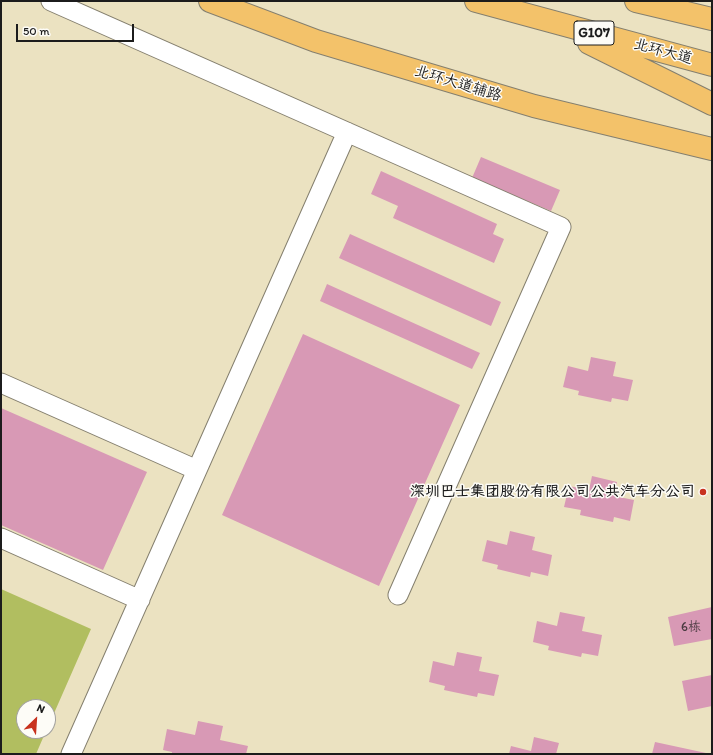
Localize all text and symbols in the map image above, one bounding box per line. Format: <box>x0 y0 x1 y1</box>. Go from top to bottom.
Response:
scale bar <box>18 16 136 42</box>
road number: G107 <box>574 21 614 45</box>
text: 50 m <box>23 24 49 38</box>
street label: 北环大道 <box>632 36 694 68</box>
street label: 北环大道辅路 <box>412 62 504 106</box>
place label: 深圳巴士集团股份有限公司公共汽车分公司 <box>410 483 695 501</box>
marker: 深圳巴士集团股份有限公司公共汽车分公司 <box>698 487 708 497</box>
house number: 6栋 <box>681 620 701 636</box>
north arrow <box>16 699 56 739</box>
text: N <box>35 701 47 716</box>

